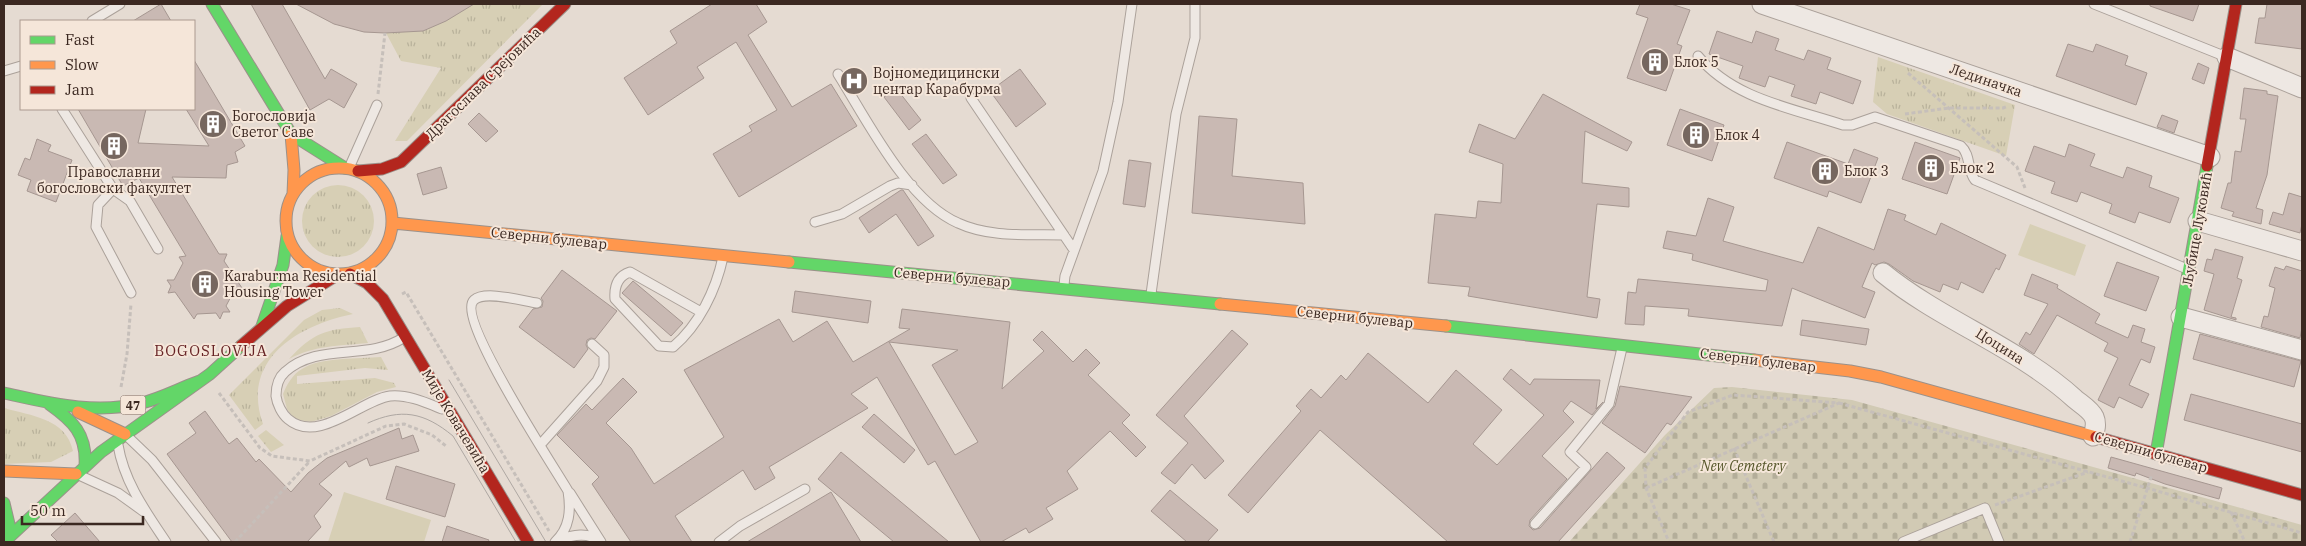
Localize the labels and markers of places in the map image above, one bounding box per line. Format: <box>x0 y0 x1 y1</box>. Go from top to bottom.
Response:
building icon: Блок 5 <box>1640 47 1670 77</box>
place label: Блок 5 <box>1674 53 1719 71</box>
place label: Војномедицински центар Карабурма <box>873 64 1001 98</box>
hospital icon: Војномедицински центар Карабурма <box>839 66 869 96</box>
place label: Богословија Светог Саве <box>232 107 316 141</box>
building icon: Богословија Светог Саве <box>198 109 228 139</box>
building icon: Блок 4 <box>1681 120 1711 150</box>
place label: Блок 4 <box>1715 126 1760 144</box>
building icon: Православни богословски факултет <box>99 131 129 161</box>
building icon: Блок 2 <box>1916 153 1946 183</box>
building icon: Блок 3 <box>1810 156 1840 186</box>
place label: Блок 2 <box>1950 159 1995 177</box>
place label: Блок 3 <box>1844 162 1889 180</box>
place label: Православни богословски факултет <box>37 163 191 197</box>
place label: Karaburma Residential Housing Tower <box>224 267 377 301</box>
building icon: Karaburma Residential Housing Tower <box>190 269 220 299</box>

